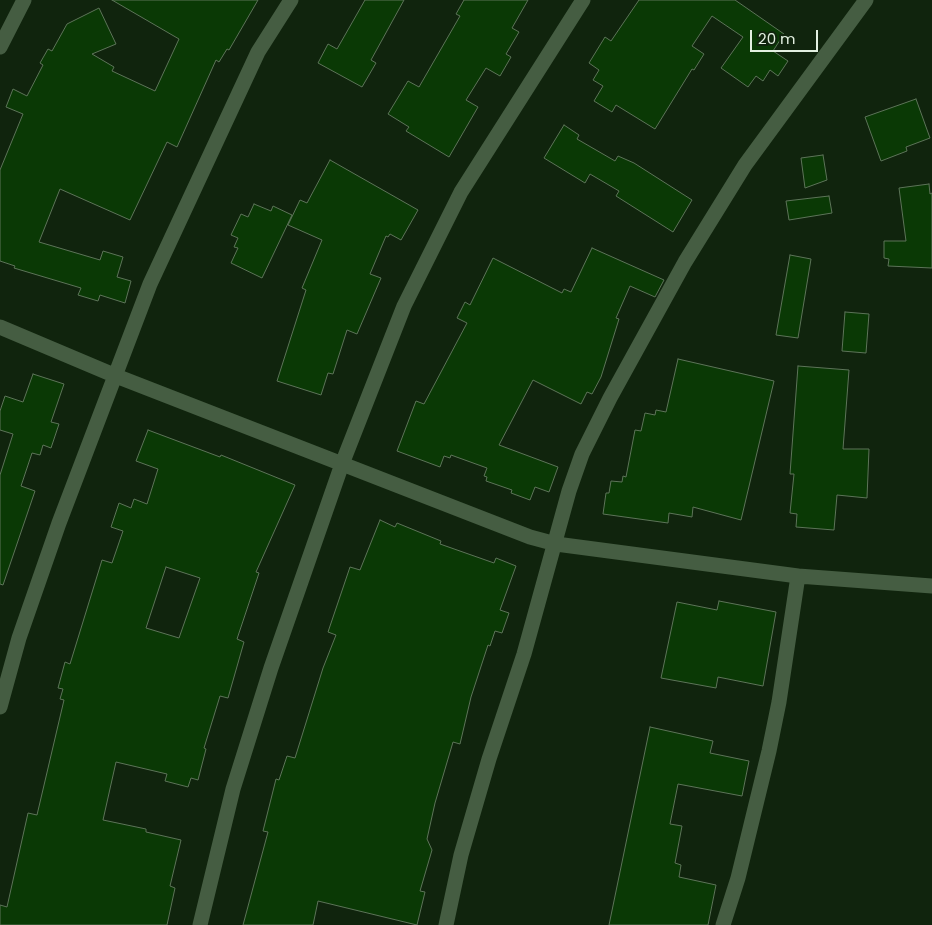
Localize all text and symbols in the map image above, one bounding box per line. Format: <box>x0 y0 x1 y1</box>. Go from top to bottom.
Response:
scale bar <box>752 20 820 52</box>
text: 20 m <box>758 28 796 49</box>

